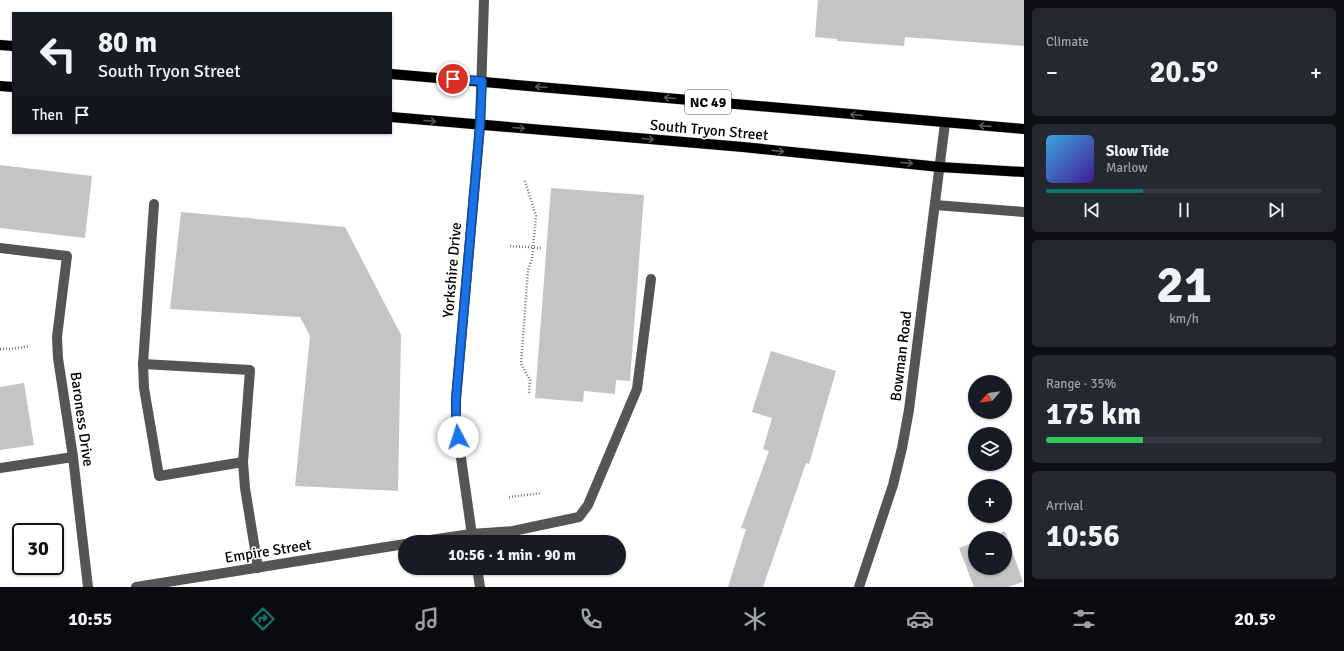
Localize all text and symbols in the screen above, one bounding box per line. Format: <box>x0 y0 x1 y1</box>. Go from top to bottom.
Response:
text: 80 m <box>98 26 157 60</box>
icon: left <box>32 28 84 80</box>
text: Climate <box>1046 34 1089 50</box>
text: 20.5° <box>1149 54 1219 91</box>
text: − <box>1046 59 1058 86</box>
text: + <box>1310 59 1322 86</box>
text: South Tryon Street <box>98 60 241 82</box>
pin <box>436 62 470 96</box>
icon: arrive <box>442 68 464 90</box>
one-way arrow <box>535 83 548 90</box>
road number: NC 49 <box>685 90 731 114</box>
one-way arrow <box>664 95 677 102</box>
icon: arrive <box>71 104 93 126</box>
text: Then <box>32 106 63 124</box>
one-way arrow <box>850 111 863 118</box>
street label: South Tryon Street <box>649 116 769 144</box>
one-way arrow <box>423 117 436 124</box>
one-way arrow <box>979 122 992 129</box>
one-way arrow <box>512 124 525 132</box>
one-way arrow <box>641 136 654 143</box>
text: Slow Tide <box>1106 142 1169 160</box>
one-way arrow <box>771 147 784 154</box>
one-way arrow <box>900 160 913 167</box>
text: Marlow <box>1106 160 1148 176</box>
icon: previous <box>1081 199 1103 221</box>
icon: pause <box>1173 199 1195 221</box>
icon: next <box>1265 199 1287 221</box>
street label: Yorkshire Drive <box>439 221 465 319</box>
text: 21 <box>1156 253 1212 317</box>
street label: Bowman Road <box>887 310 915 402</box>
text: km/h <box>1169 311 1199 327</box>
street label: Baroness Drive <box>66 371 98 467</box>
north arrow <box>968 375 1012 419</box>
map controls <box>968 375 1012 575</box>
text: Range · 35% <box>1046 376 1116 392</box>
text: 175 km <box>1046 396 1141 433</box>
position arrow <box>437 416 479 458</box>
button: layers <box>968 427 1012 471</box>
button: + <box>968 479 1012 523</box>
text: Arrival <box>1046 498 1083 514</box>
text: 10:56 <box>1046 518 1120 555</box>
speed limit sign: 30 <box>12 523 64 575</box>
button: − <box>968 531 1012 575</box>
street label: Empire Street <box>223 535 313 567</box>
text: 10:56 · 1 min · 90 m <box>448 546 576 564</box>
icon: directions <box>249 605 277 633</box>
icon: music <box>413 605 441 633</box>
icon: phone <box>577 605 605 633</box>
icon: climate <box>741 605 769 633</box>
icon: car <box>906 605 934 633</box>
icon: filters <box>1070 605 1098 633</box>
text: 10:55 <box>68 608 112 630</box>
text: 20.5° <box>1234 608 1276 630</box>

